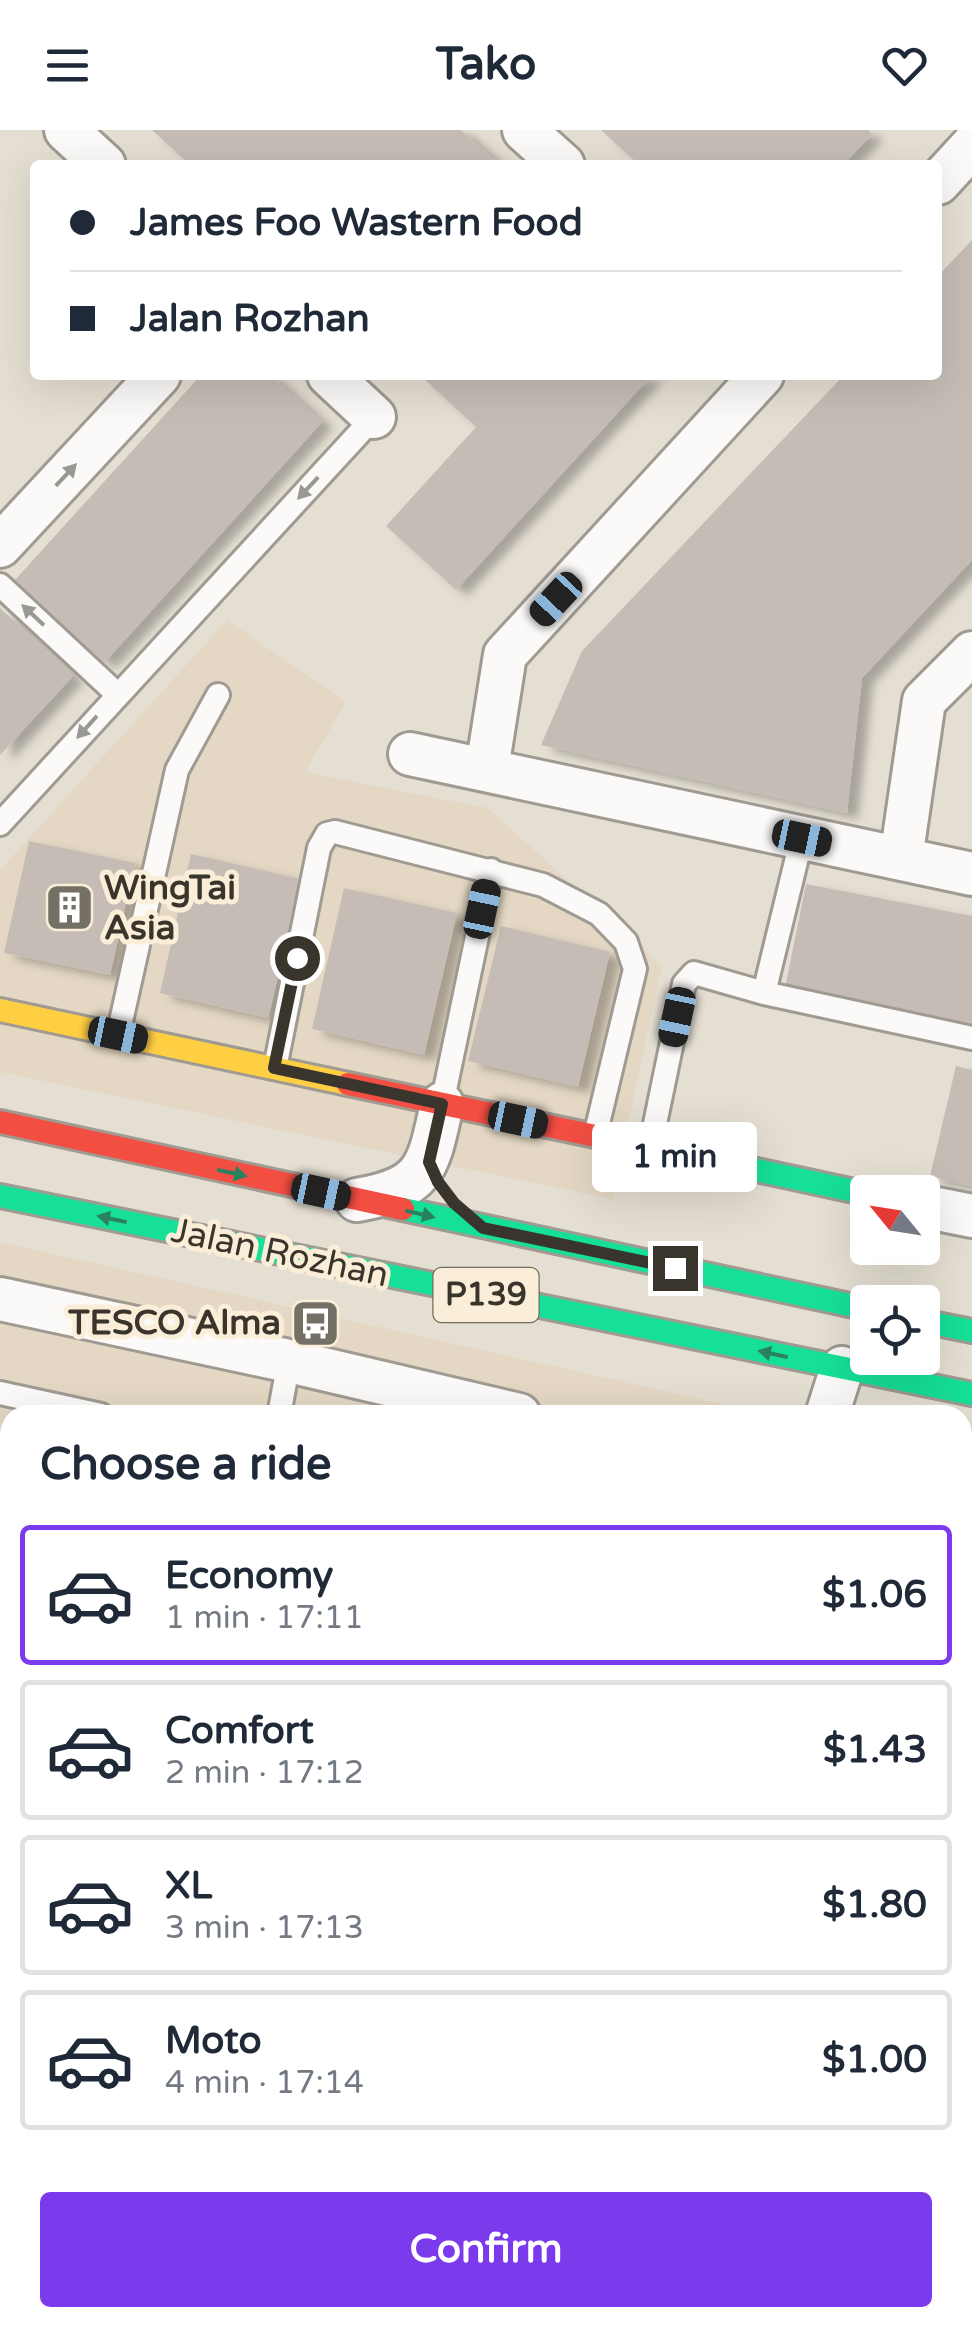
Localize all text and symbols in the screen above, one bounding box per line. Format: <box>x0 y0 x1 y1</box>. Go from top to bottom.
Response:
icon: menu <box>40 38 95 93</box>
text: Tako <box>436 38 536 92</box>
icon: heart <box>877 38 932 93</box>
text: James Foo Wastern Food <box>130 200 583 246</box>
text: Jalan Rozhan <box>130 296 370 342</box>
one-way arrow <box>55 463 78 487</box>
one-way arrow <box>297 476 320 500</box>
car <box>525 567 587 631</box>
one-way arrow <box>21 604 45 627</box>
one-way arrow <box>76 715 99 739</box>
car <box>770 817 834 859</box>
place label: WingTai Asia <box>104 867 236 949</box>
car <box>461 877 503 941</box>
building icon: WingTai Asia <box>43 882 95 934</box>
route start <box>275 936 320 981</box>
car <box>656 985 698 1049</box>
car <box>86 1014 150 1056</box>
car <box>486 1099 550 1141</box>
callout: 1 min <box>592 1123 758 1193</box>
text: 1 min <box>632 1138 717 1176</box>
one-way arrow <box>217 1165 248 1181</box>
car <box>289 1171 353 1213</box>
north arrow <box>850 1175 940 1265</box>
map controls <box>850 1175 940 1375</box>
one-way arrow <box>405 1207 436 1222</box>
street label: Jalan Rozhan <box>168 1210 392 1296</box>
one-way arrow <box>96 1211 127 1227</box>
route end <box>653 1246 698 1291</box>
road number: P139 <box>434 1268 538 1322</box>
button: locate <box>850 1285 940 1375</box>
bus stop icon: TESCO Alma <box>290 1297 342 1349</box>
place label: TESCO Alma <box>67 1302 281 1344</box>
one-way arrow <box>758 1346 789 1362</box>
text: Choose a ride <box>40 1438 331 1492</box>
icon: car <box>45 1550 135 1640</box>
text: Economy <box>165 1553 333 1599</box>
text: $1.06 <box>822 1572 927 1618</box>
text: 1 min · 17:11 <box>165 1599 364 1637</box>
icon: car <box>45 1705 135 1795</box>
text: Comfort <box>165 1708 314 1754</box>
text: $1.43 <box>823 1727 927 1773</box>
text: 2 min · 17:12 <box>165 1754 364 1792</box>
icon: car <box>45 1860 135 1950</box>
text: XL <box>165 1863 212 1909</box>
text: $1.80 <box>822 1882 927 1928</box>
text: 3 min · 17:13 <box>165 1909 364 1947</box>
icon: car <box>45 2015 135 2105</box>
text: Moto <box>165 2018 261 2064</box>
text: $1.00 <box>822 2037 927 2083</box>
text: 4 min · 17:14 <box>165 2064 364 2102</box>
button: Confirm <box>40 2192 932 2307</box>

